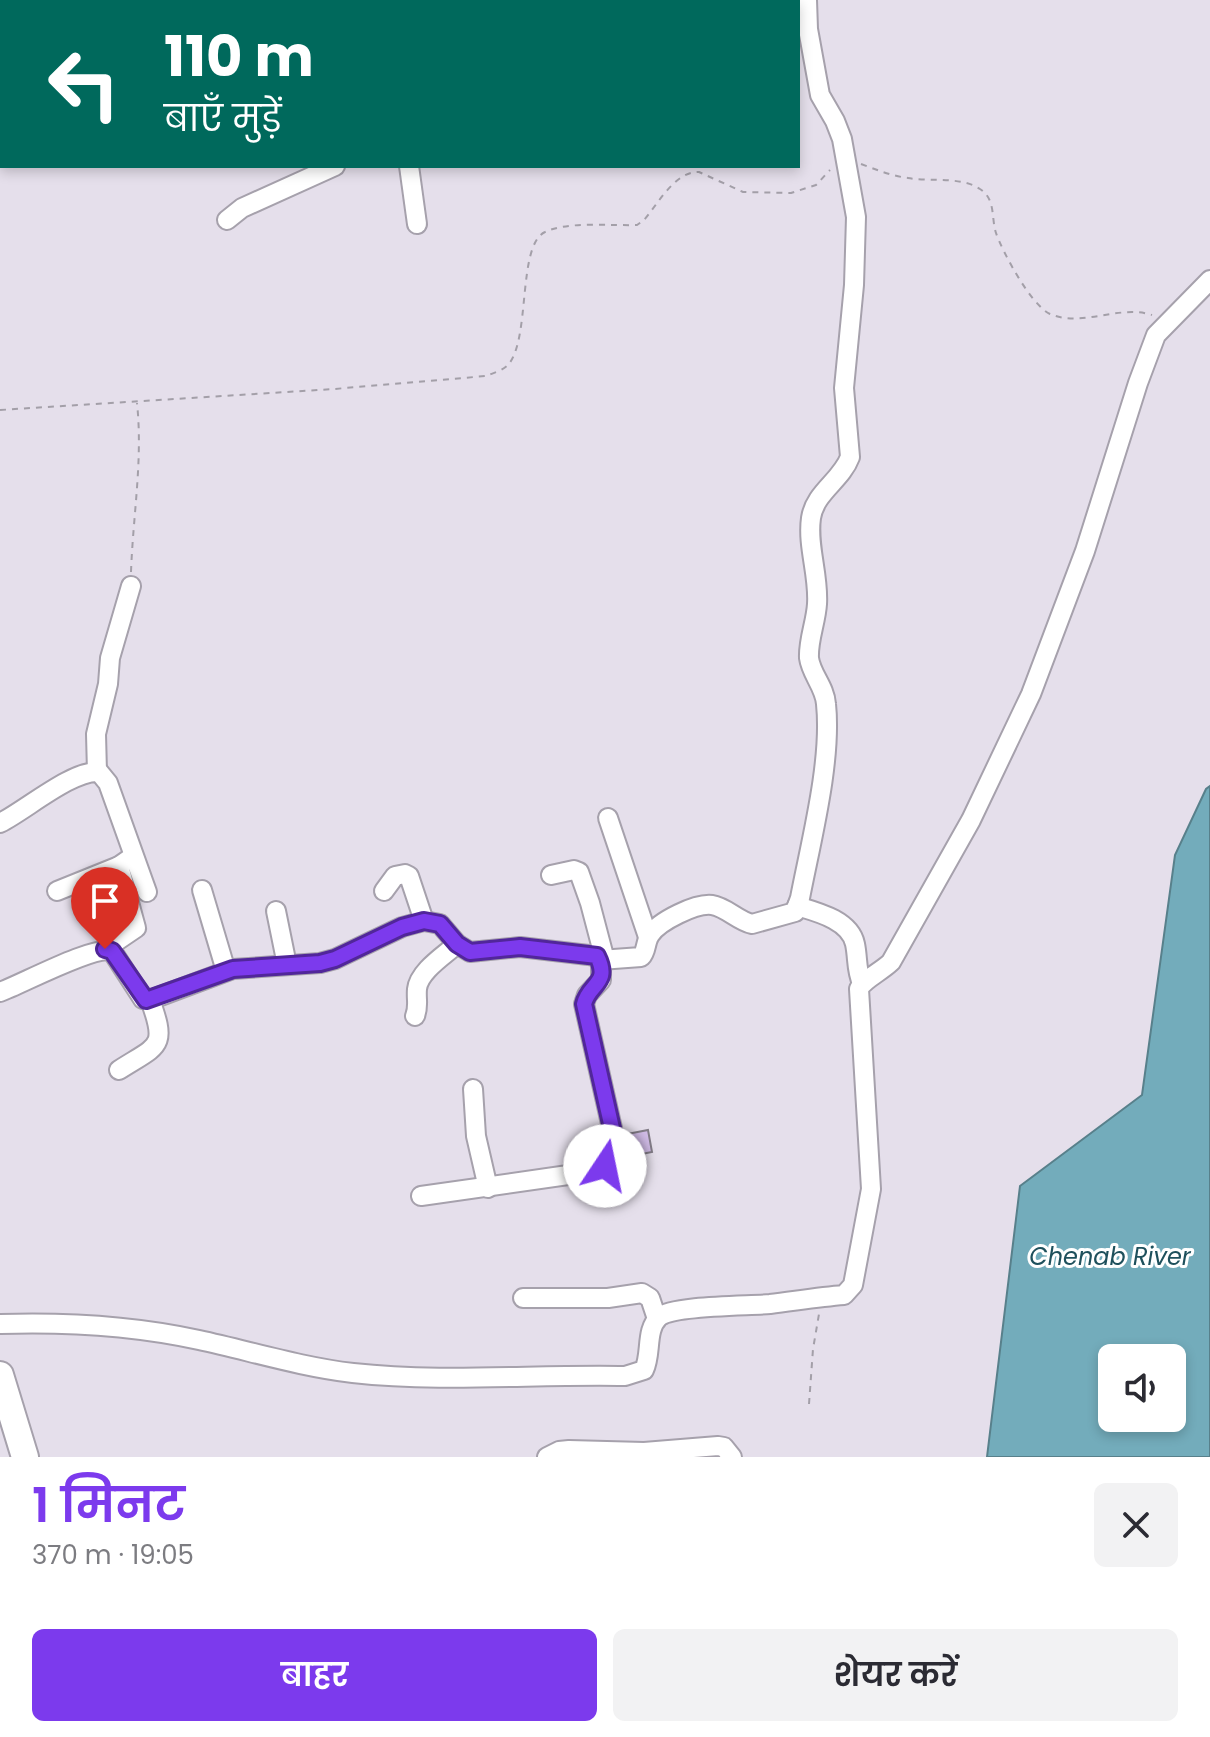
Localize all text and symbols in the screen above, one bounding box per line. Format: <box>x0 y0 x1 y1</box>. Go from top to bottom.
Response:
text: 110 m <box>164 17 314 96</box>
icon: left <box>32 32 136 136</box>
text: बाएँ मुड़ें <box>164 93 281 144</box>
pin <box>71 867 139 949</box>
icon: arrive <box>83 879 127 923</box>
position arrow <box>563 1124 647 1208</box>
water label: Chenab River <box>1029 1240 1192 1273</box>
map controls <box>1098 1344 1186 1432</box>
button: sound <box>1098 1344 1186 1432</box>
text: 1 मिनट <box>32 1472 185 1539</box>
button: close <box>1094 1483 1178 1567</box>
text: 370 m · 19:05 <box>32 1537 194 1573</box>
button: बाहर <box>32 1629 597 1721</box>
button: शेयर करें <box>613 1629 1178 1721</box>

